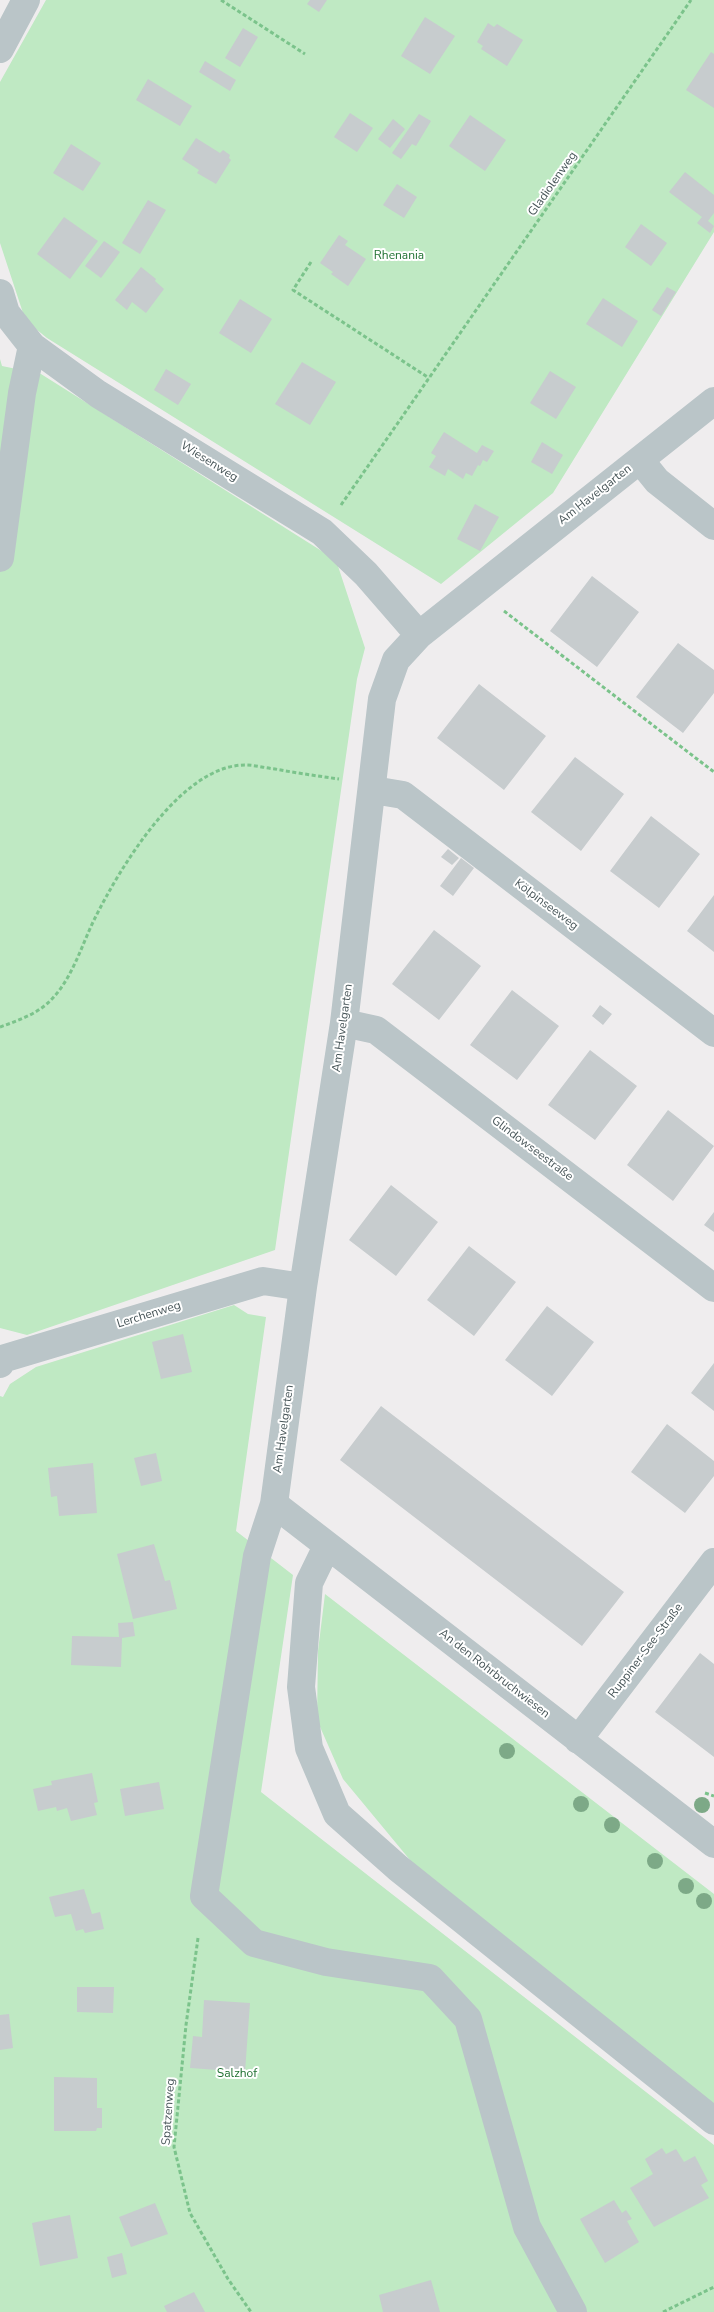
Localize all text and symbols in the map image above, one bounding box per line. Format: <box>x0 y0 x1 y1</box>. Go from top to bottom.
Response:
street label: Gladiolenweg <box>526 149 580 219</box>
park label: Rhenania <box>374 249 424 263</box>
street label: Wiesenweg <box>178 439 240 485</box>
street label: Am Havelgarten <box>556 462 634 528</box>
street label: Kölpinseeweg <box>511 876 581 934</box>
street label: Am Havelgarten <box>330 983 356 1073</box>
street label: Glindowseestraße <box>488 1114 576 1184</box>
street label: Lerchenweg <box>115 1298 183 1332</box>
street label: Am Havelgarten <box>271 1384 297 1474</box>
street label: Ruppiner-See-Straße <box>606 1601 686 1701</box>
street label: An den Rohrbruchwiesen <box>436 1626 552 1722</box>
park label: Salzhof <box>217 2067 257 2081</box>
street label: Spatzenweg <box>159 2078 179 2146</box>

